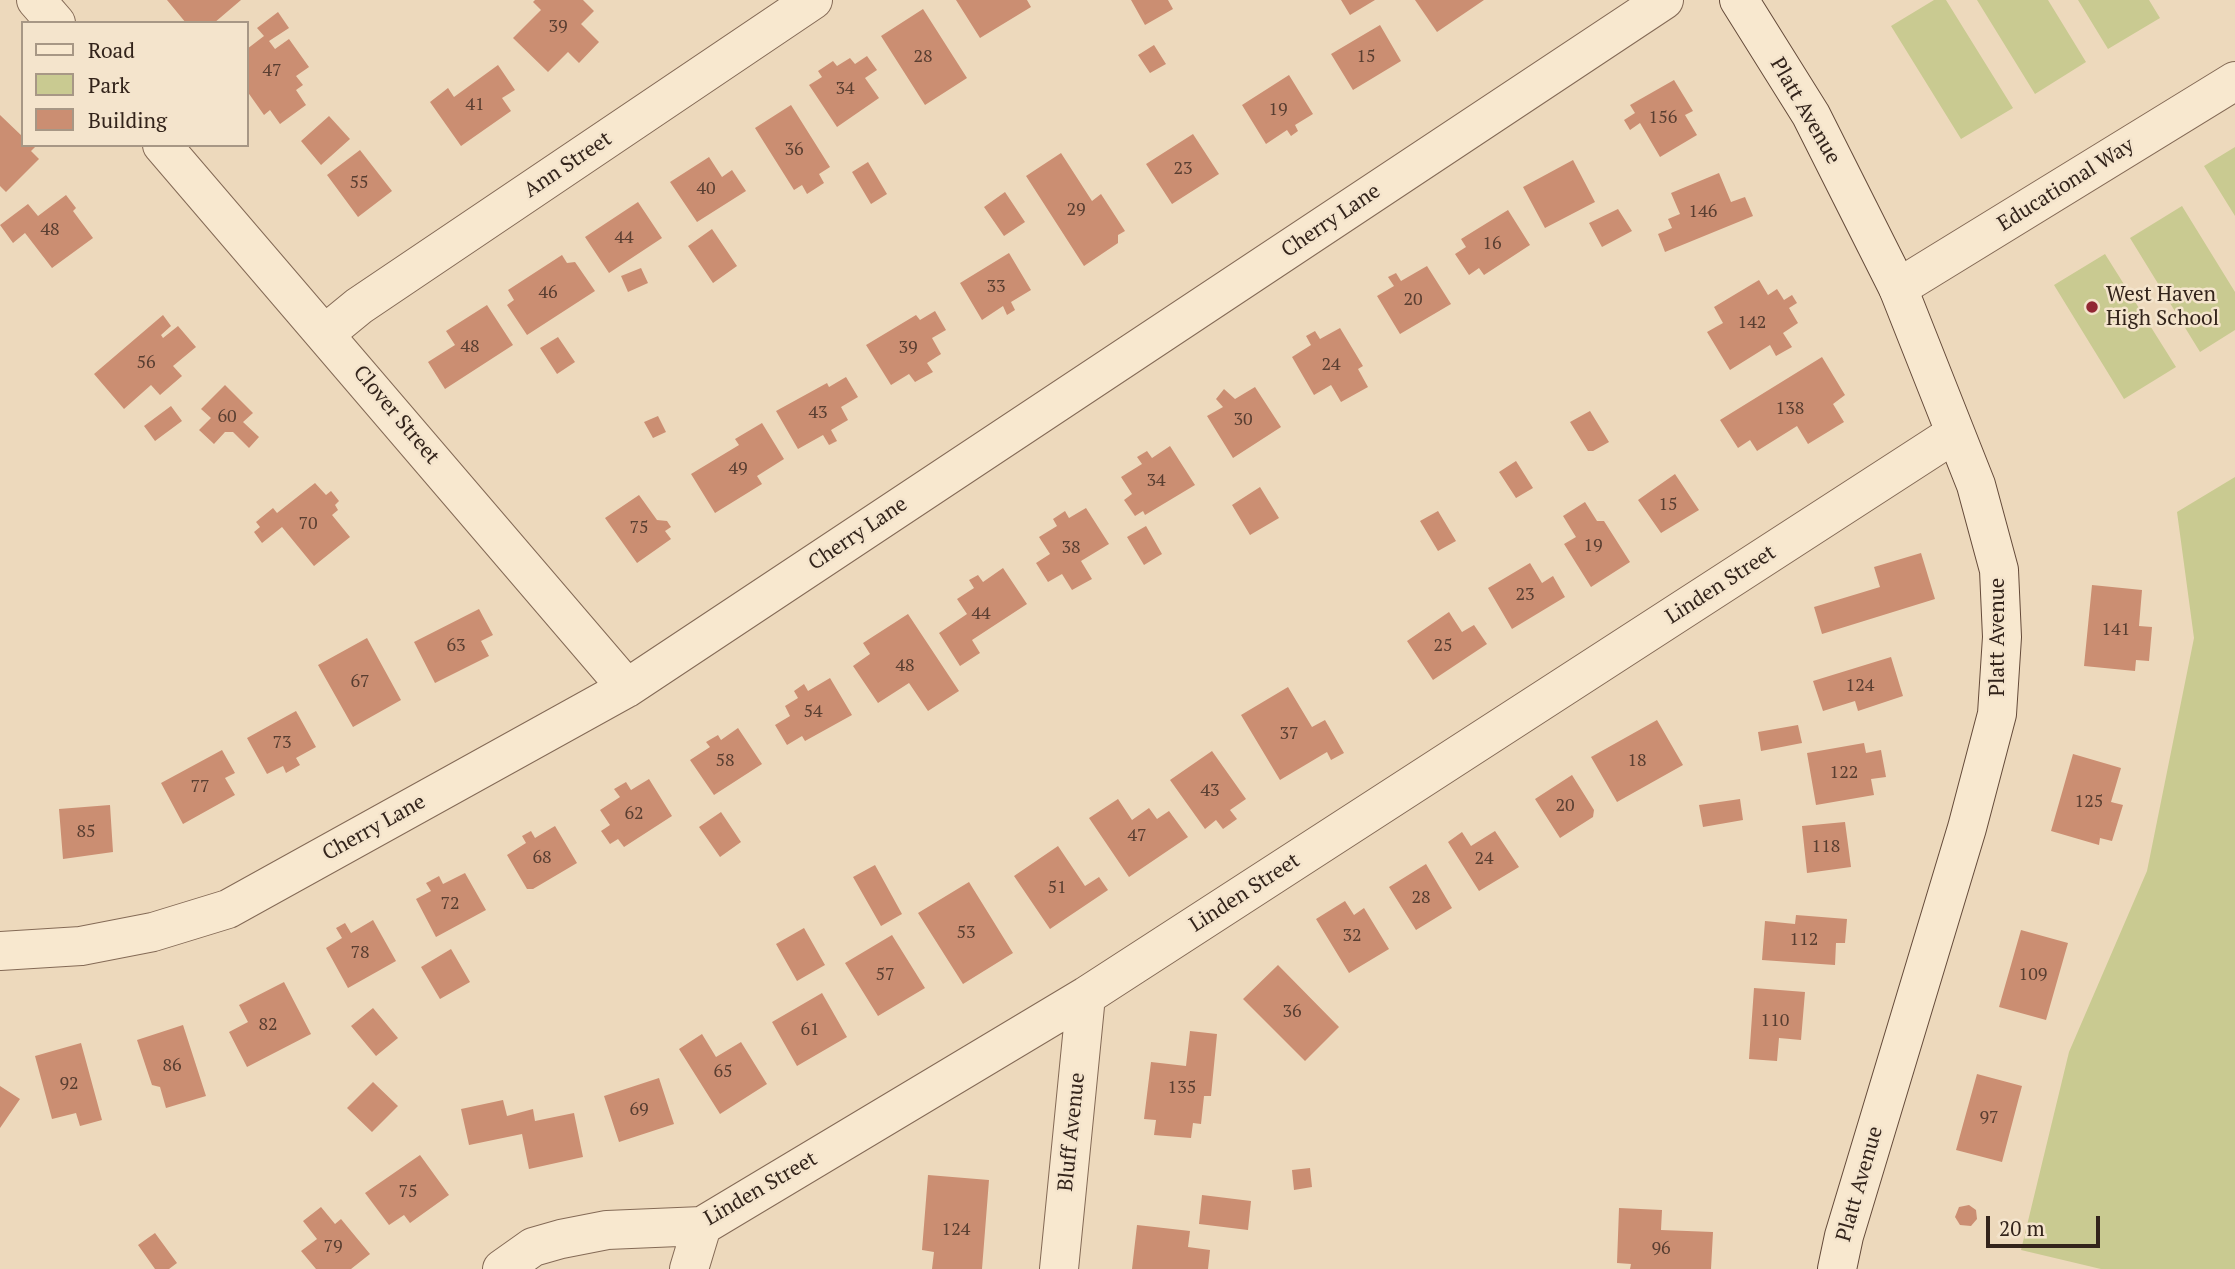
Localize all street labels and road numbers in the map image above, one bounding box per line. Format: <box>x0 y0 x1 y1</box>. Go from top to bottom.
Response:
street label: Platt Avenue <box>1764 53 1846 169</box>
street label: Ann Street <box>519 126 617 204</box>
street label: Educational Way <box>1993 133 2139 237</box>
street label: Cherry Lane <box>1277 179 1385 263</box>
street label: Clover Street <box>347 361 445 469</box>
street label: Cherry Lane <box>804 492 912 576</box>
street label: Linden Street <box>1661 540 1781 630</box>
street label: Platt Avenue <box>1985 578 2011 696</box>
street label: Cherry Lane <box>318 789 430 867</box>
street label: Linden Street <box>1185 848 1305 938</box>
street label: Bluff Avenue <box>1053 1071 1091 1193</box>
street label: Platt Avenue <box>1832 1123 1888 1245</box>
street label: Linden Street <box>700 1147 822 1231</box>

